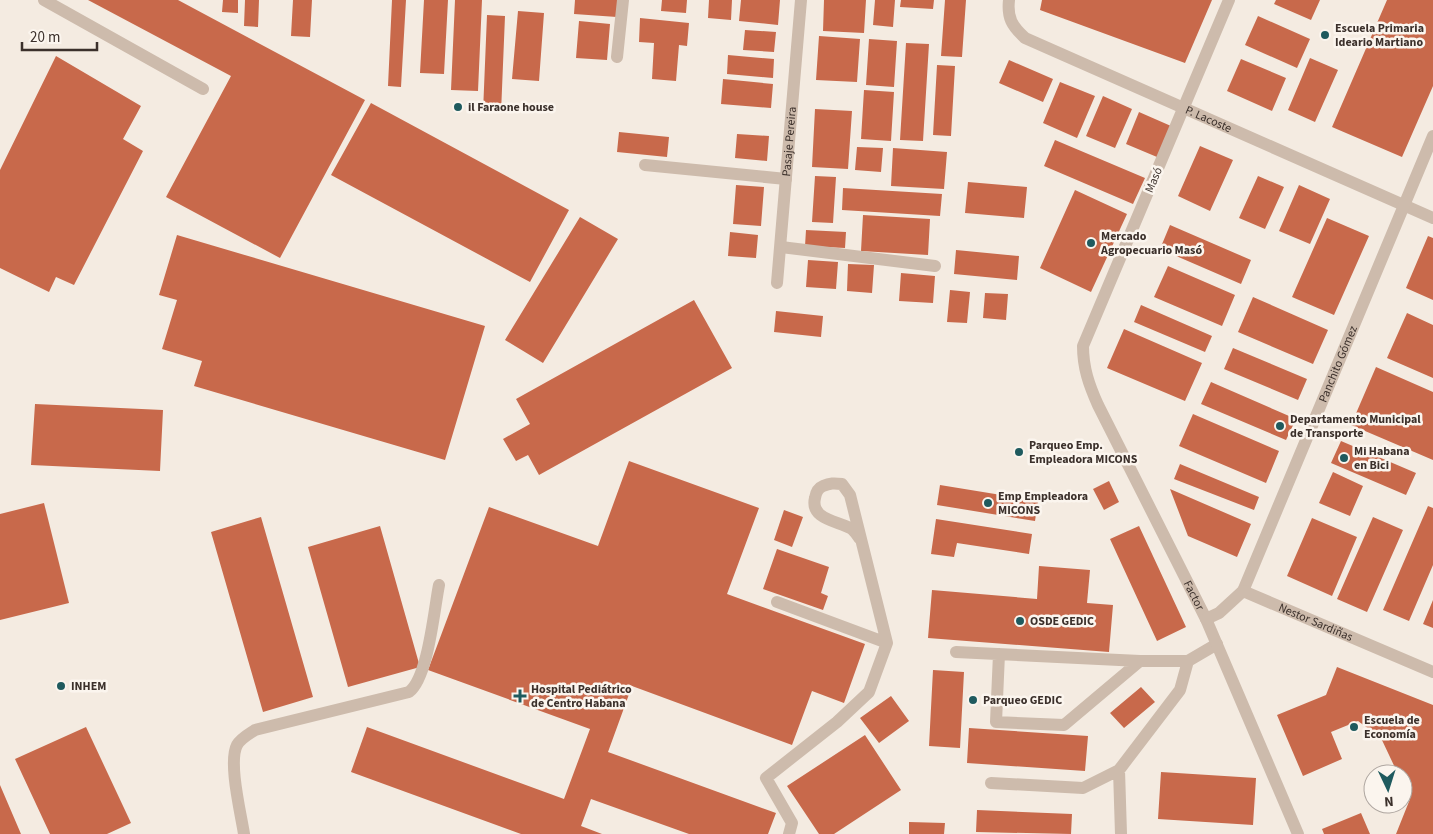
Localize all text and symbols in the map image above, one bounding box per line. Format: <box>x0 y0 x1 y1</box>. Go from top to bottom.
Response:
scale bar <box>22 20 98 52</box>
place label: Escuela Primaria Ideario Martiano <box>1335 20 1424 51</box>
text: 20 m <box>30 27 60 48</box>
marker: Escuela Primaria Ideario Martiano <box>1319 29 1331 41</box>
place label: il Faraone house <box>468 99 554 116</box>
marker: il Faraone house <box>452 101 464 113</box>
street label: P. Lacoste <box>1183 101 1235 137</box>
street label: Pasaje Pereira <box>778 106 800 177</box>
street label: Masó <box>1141 165 1167 195</box>
place label: Mercado Agropecuario Masó <box>1100 228 1202 259</box>
marker: Mercado Agropecuario Masó <box>1085 237 1097 249</box>
street label: Panchito Gómez <box>1314 323 1361 405</box>
place label: Departamento Municipal de Transporte <box>1290 411 1421 442</box>
marker: Departamento Municipal de Transporte <box>1274 420 1286 432</box>
place label: Parqueo Emp. Empleadora MICONS <box>1029 437 1138 468</box>
place label: Mi Habana en Bici <box>1354 443 1410 474</box>
marker: Parqueo Emp. Empleadora MICONS <box>1013 446 1025 458</box>
marker: Mi Habana en Bici <box>1338 452 1350 464</box>
place label: Emp Empleadora MICONS <box>998 488 1088 519</box>
marker: Emp Empleadora MICONS <box>982 497 994 509</box>
street label: Factor <box>1179 577 1209 614</box>
street label: Nestor Sardiñas <box>1276 599 1356 645</box>
place label: OSDE GEDIC <box>1030 613 1094 630</box>
marker: OSDE GEDIC <box>1014 615 1026 627</box>
place label: INHEM <box>71 678 106 695</box>
marker: INHEM <box>55 680 67 692</box>
place label: Hospital Pediátrico de Centro Habana <box>531 681 632 712</box>
marker: Hospital Pediátrico de Centro Habana <box>513 689 527 703</box>
place label: Parqueo GEDIC <box>983 692 1062 709</box>
marker: Parqueo GEDIC <box>967 694 979 706</box>
place label: Escuela de Economía <box>1364 712 1420 743</box>
marker: Escuela de Economía <box>1348 721 1360 733</box>
north arrow <box>1363 764 1413 814</box>
text: N <box>1383 791 1394 811</box>

